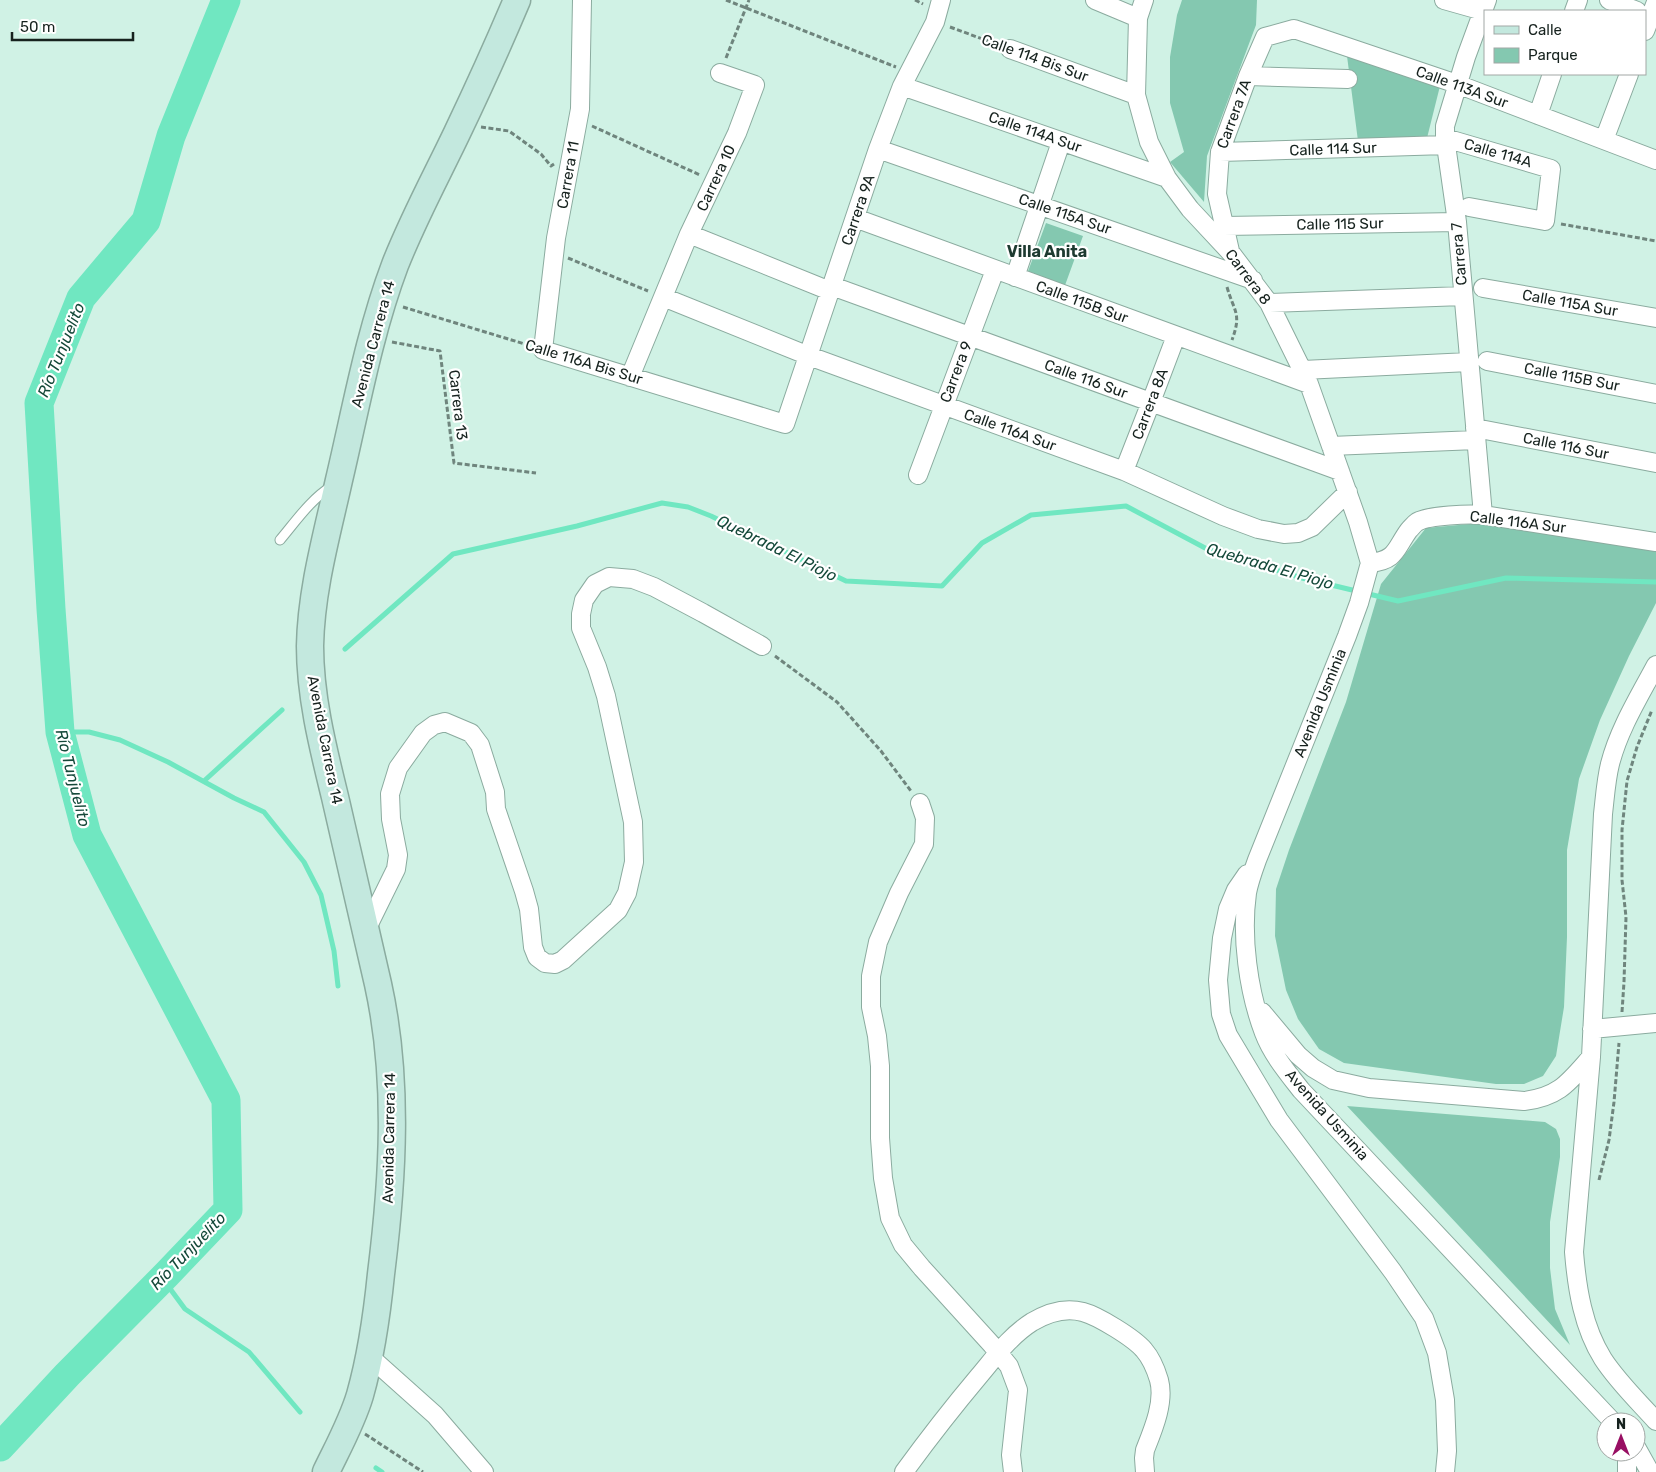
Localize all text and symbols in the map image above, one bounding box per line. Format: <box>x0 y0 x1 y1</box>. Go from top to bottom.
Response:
scale bar <box>12 10 134 42</box>
legend <box>1484 10 1646 75</box>
text: 50 m <box>20 18 55 36</box>
text: Calle <box>1528 21 1562 39</box>
street label: Calle 114 Bis Sur <box>979 30 1091 86</box>
text: Parque <box>1528 46 1578 64</box>
street label: Calle 113A Sur <box>1413 62 1511 112</box>
street label: Carrera 7A <box>1213 77 1255 151</box>
street label: Calle 114A Sur <box>986 108 1084 156</box>
street label: Calle 114A <box>1462 135 1534 171</box>
street label: Calle 114 Sur <box>1289 138 1377 160</box>
street label: Carrera 11 <box>553 140 583 210</box>
street label: Carrera 10 <box>693 142 739 214</box>
street label: Carrera 9A <box>837 172 879 248</box>
street label: Calle 115A Sur <box>1016 190 1114 238</box>
street label: Calle 115 Sur <box>1296 214 1384 234</box>
street label: Carrera 7 <box>1447 221 1471 286</box>
district label: Villa Anita <box>1007 242 1087 261</box>
street label: Carrera 8 <box>1221 246 1275 308</box>
street label: Calle 115B Sur <box>1033 277 1131 327</box>
street label: Avenida Carrera 14 <box>347 278 399 410</box>
street label: Calle 115A Sur <box>1521 286 1620 320</box>
water label: Río Tunjuelito <box>33 300 89 400</box>
street label: Calle 116A Bis Sur <box>523 336 645 389</box>
street label: Carrera 9 <box>936 339 976 405</box>
street label: Calle 116 Sur <box>1042 356 1130 402</box>
street label: Calle 115B Sur <box>1523 359 1622 395</box>
street label: Carrera 8A <box>1128 366 1172 442</box>
street label: Carrera 13 <box>445 369 471 441</box>
street label: Calle 116A Sur <box>961 405 1059 455</box>
street label: Calle 116 Sur <box>1521 429 1611 463</box>
street label: Calle 116A Sur <box>1469 507 1567 537</box>
water label: Quebrada El Piojo <box>714 511 840 585</box>
water label: Quebrada El Piojo <box>1204 539 1336 593</box>
street label: Avenida Usminia <box>1290 646 1350 760</box>
street label: Avenida Carrera 14 <box>304 674 346 806</box>
water label: Río Tunjuelito <box>52 727 94 829</box>
street label: Avenida Usminia <box>1282 1066 1372 1164</box>
street label: Avenida Carrera 14 <box>379 1072 399 1204</box>
water label: Río Tunjuelito <box>146 1208 230 1294</box>
north arrow <box>1596 1412 1646 1462</box>
text: N <box>1616 1416 1626 1433</box>

